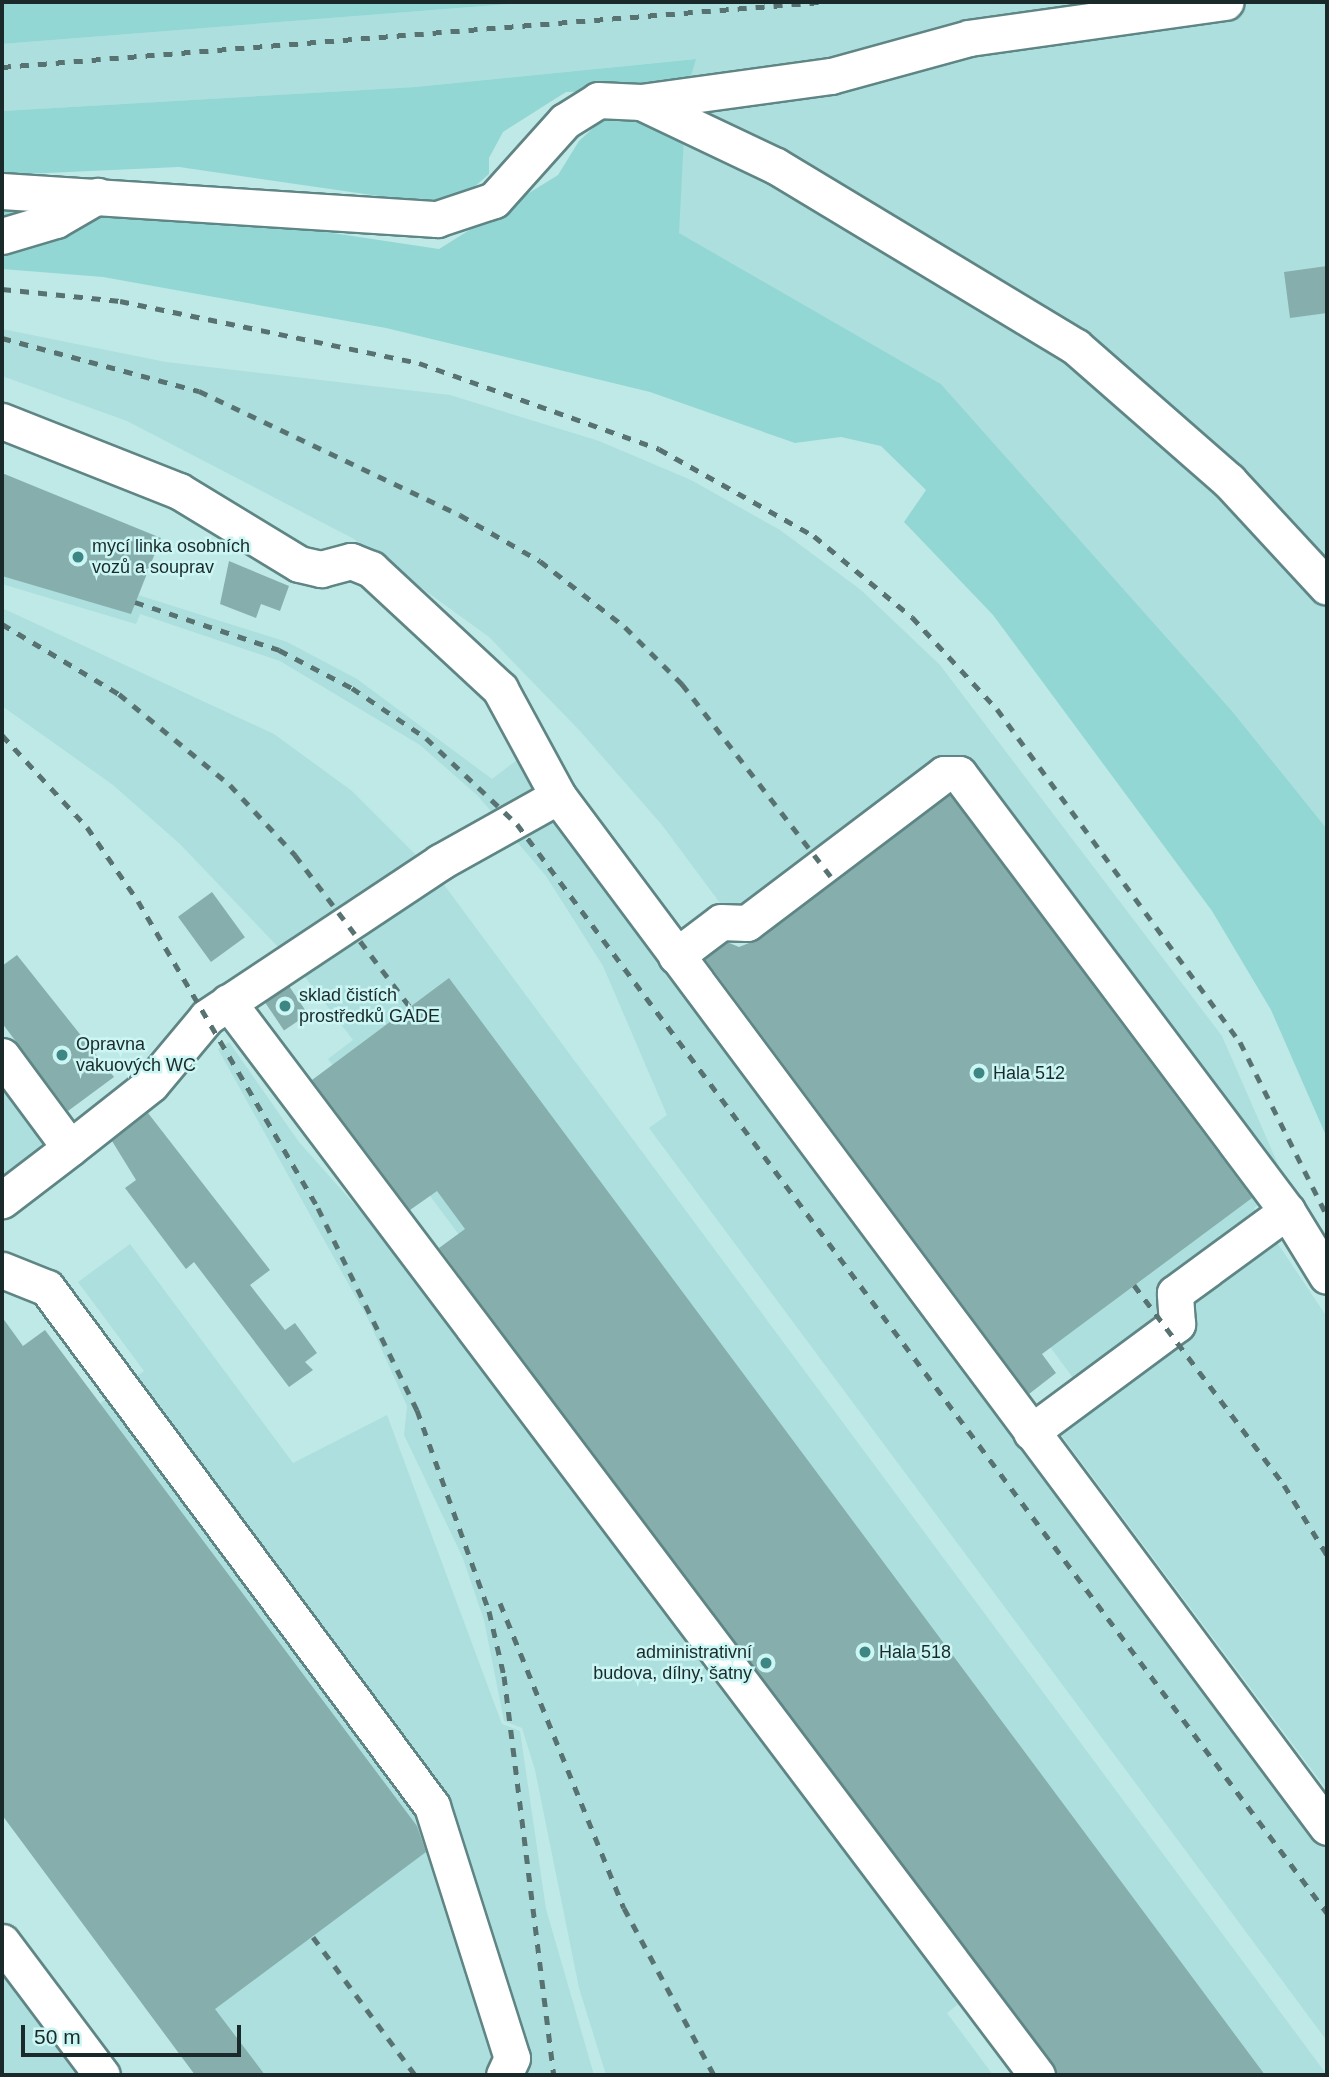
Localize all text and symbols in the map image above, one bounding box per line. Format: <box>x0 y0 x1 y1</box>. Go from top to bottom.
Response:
place label: mycí linka osobních vozů a souprav <box>92 536 250 578</box>
marker: mycí linka osobních vozů a souprav <box>70 549 86 565</box>
place label: sklad čistích prostředků GADE <box>299 985 440 1028</box>
marker: sklad čistích prostředků GADE <box>277 998 293 1014</box>
place label: Opravna vakuových WC <box>76 1034 196 1076</box>
marker: Opravna vakuových WC <box>54 1047 70 1063</box>
place label: Hala 512 <box>993 1062 1065 1084</box>
marker: Hala 512 <box>971 1065 987 1081</box>
place label: Hala 518 <box>879 1641 951 1663</box>
place label: administrativní budova, dílny, šatny <box>593 1642 752 1684</box>
marker: Hala 518 <box>857 1644 873 1660</box>
marker: administrativní budova, dílny, šatny <box>758 1655 774 1671</box>
scale bar <box>24 2010 245 2054</box>
text: 50 m <box>34 2025 81 2048</box>

